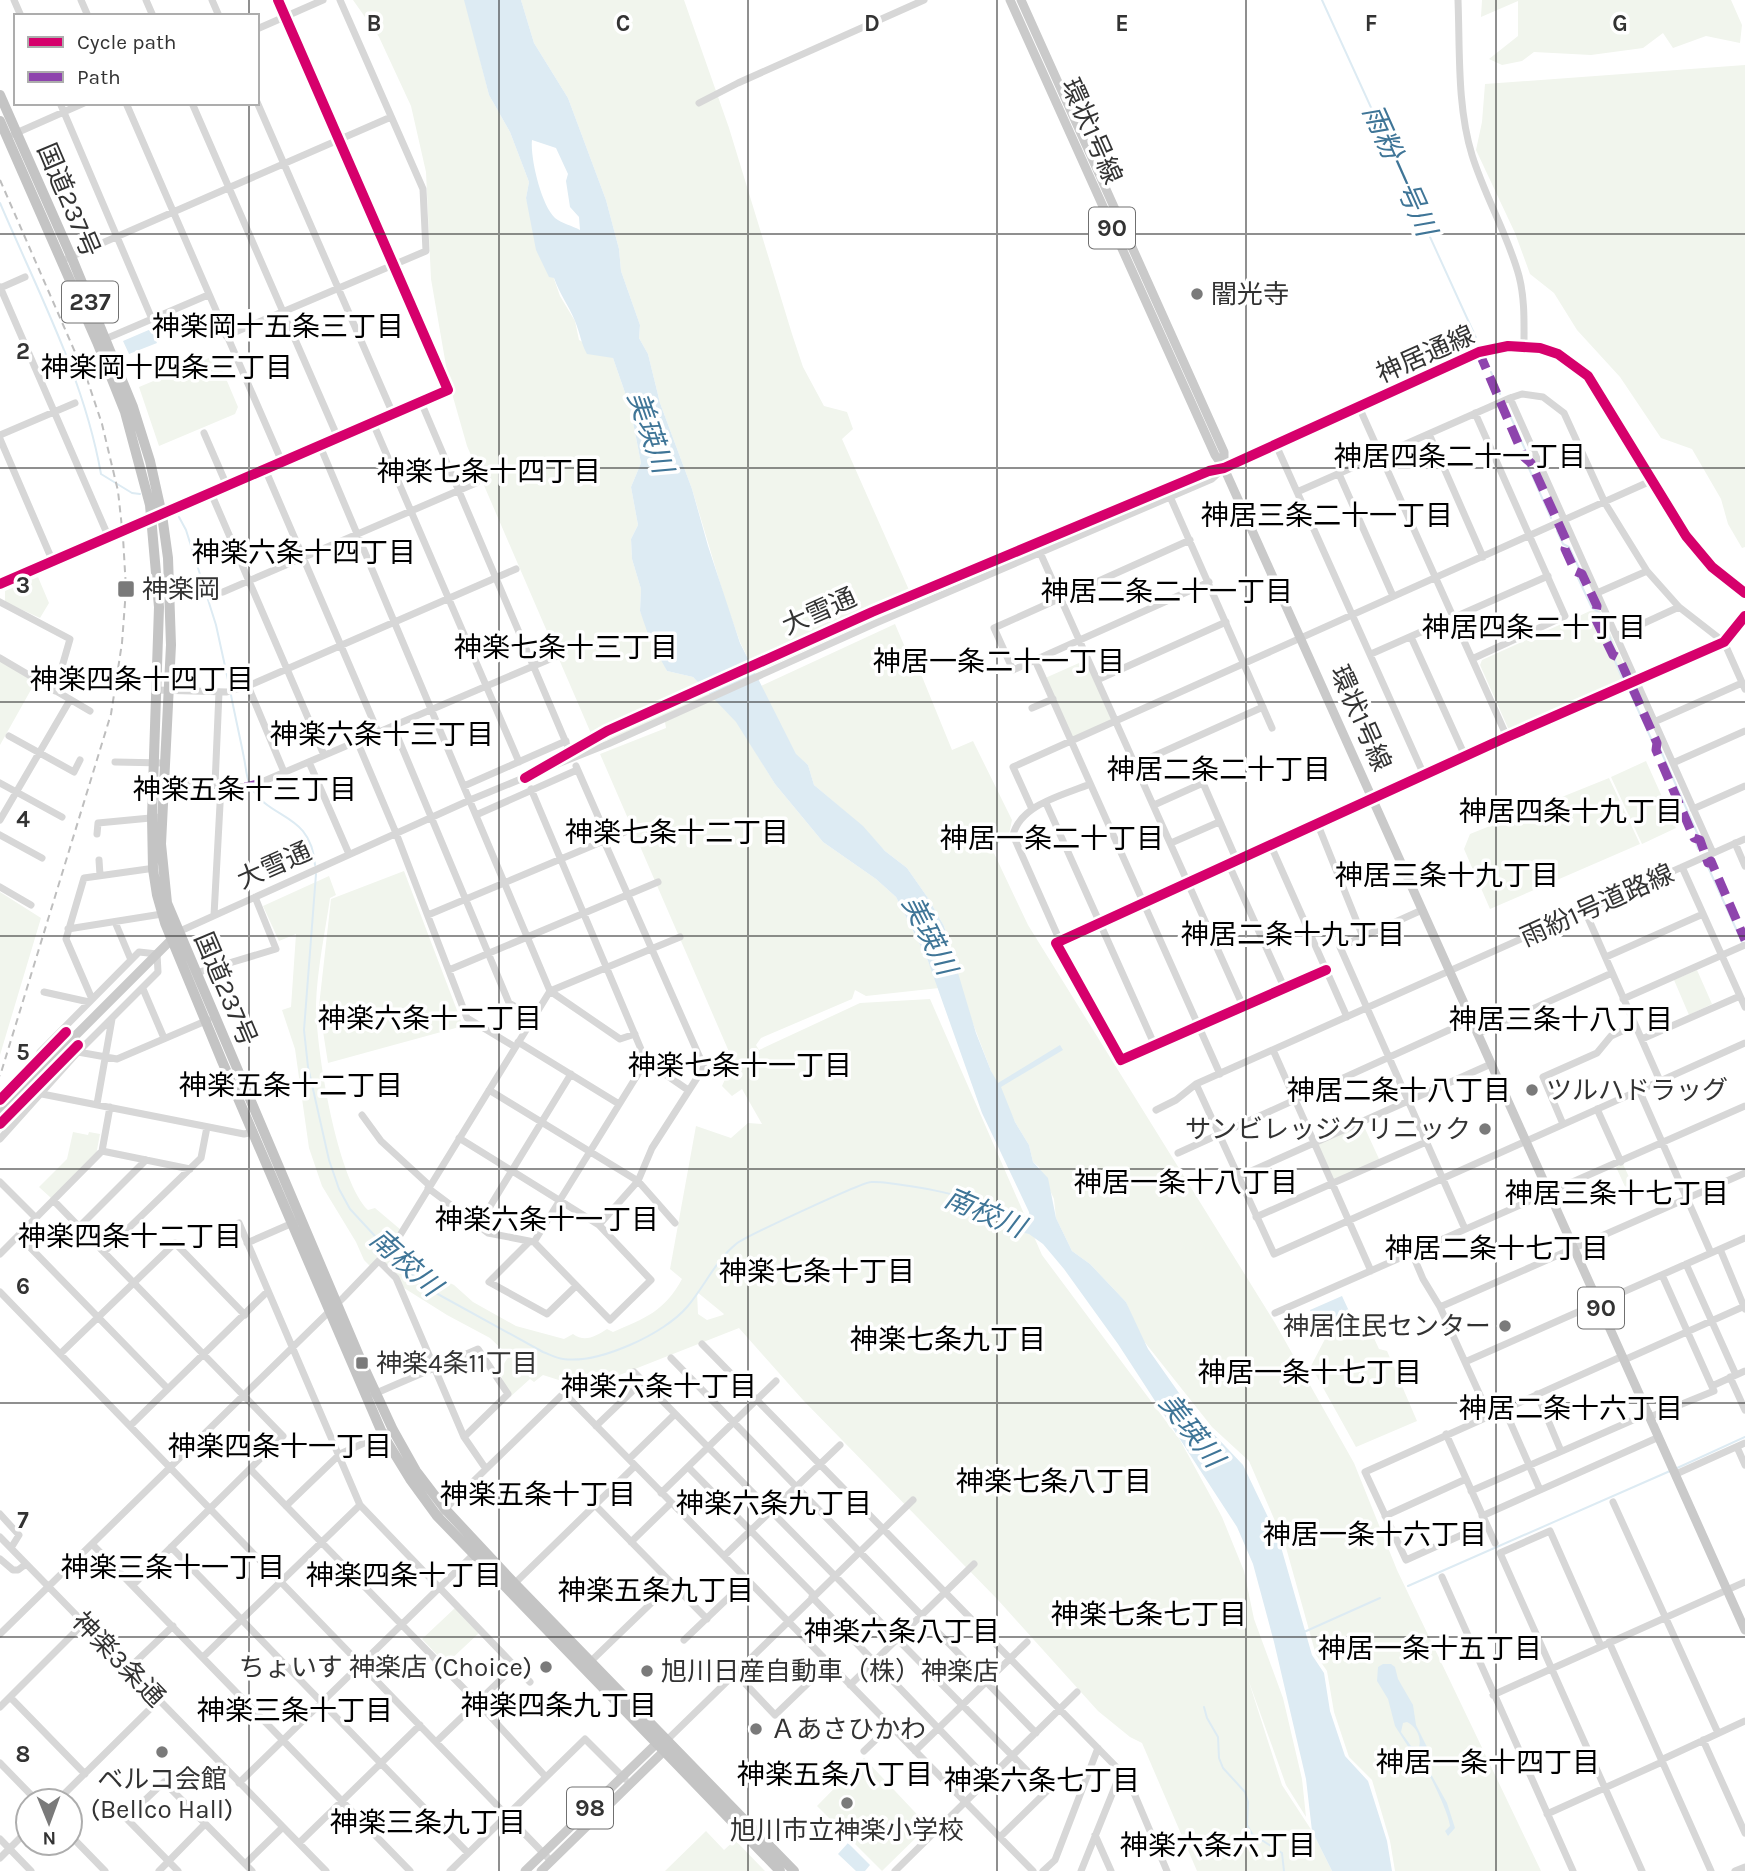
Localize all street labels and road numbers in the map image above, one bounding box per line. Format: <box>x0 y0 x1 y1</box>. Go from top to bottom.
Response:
street label: 環状1号線 <box>1054 73 1129 189</box>
street label: 国道237号 <box>31 139 106 262</box>
road number: 90 <box>1089 208 1135 248</box>
road number: 237 <box>62 282 118 323</box>
street label: 神居通線 <box>1371 319 1479 390</box>
street label: 大雪通 <box>777 581 861 641</box>
street label: 環状1号線 <box>1323 660 1398 776</box>
street label: 大雪通 <box>232 835 316 895</box>
street label: 雨紛1号道路線 <box>1516 858 1679 953</box>
street label: 国道237号 <box>188 928 263 1051</box>
road number: 90 <box>1578 1288 1624 1328</box>
street label: 神楽3条通 <box>66 1606 171 1713</box>
road number: 98 <box>567 1788 613 1828</box>

